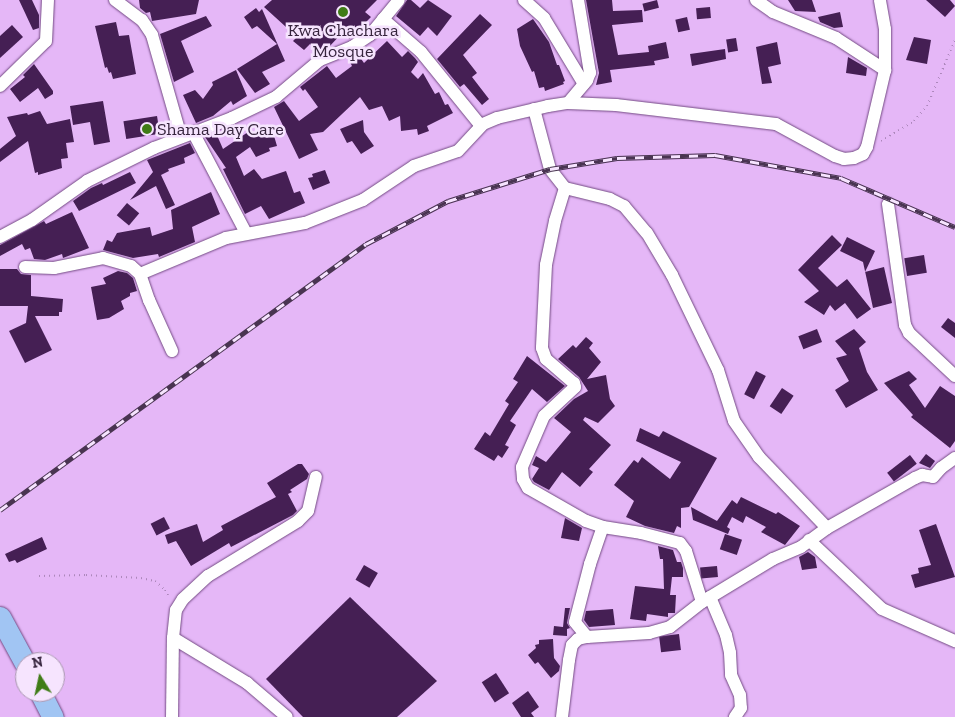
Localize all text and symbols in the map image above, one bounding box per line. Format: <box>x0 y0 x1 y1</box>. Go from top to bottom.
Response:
marker: Kwa Chachara Mosque <box>337 6 349 18</box>
place label: Kwa Chachara Mosque <box>287 20 399 62</box>
place label: Shama Day Care <box>157 118 284 140</box>
marker: Shama Day Care <box>141 123 153 135</box>
north arrow <box>15 652 65 702</box>
text: N <box>31 653 44 672</box>

